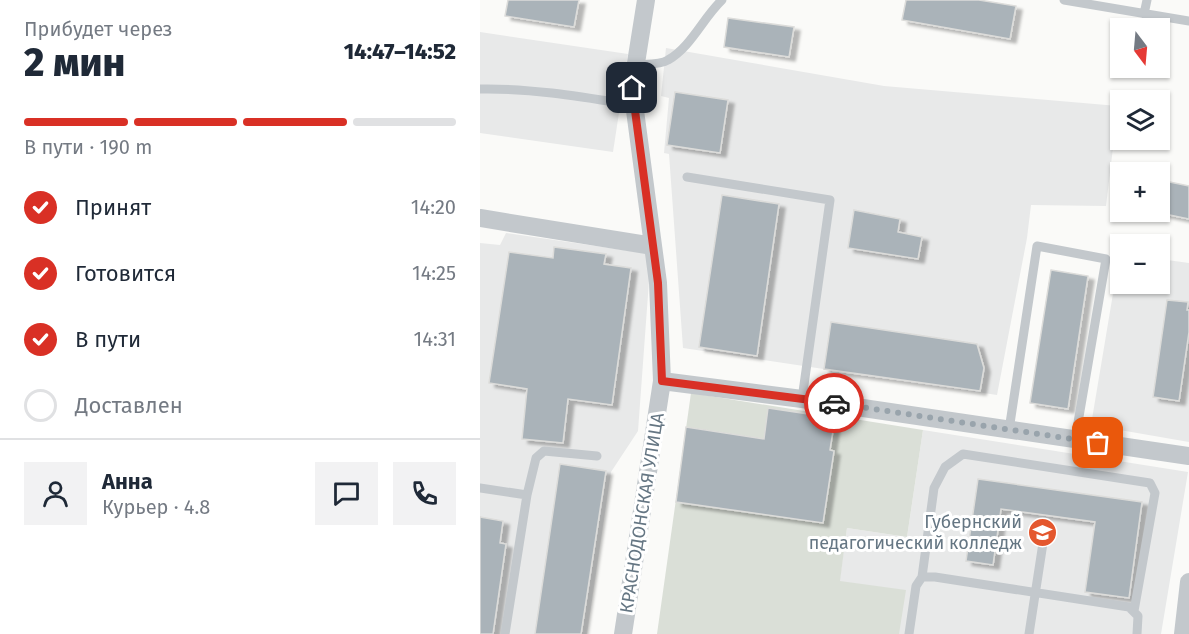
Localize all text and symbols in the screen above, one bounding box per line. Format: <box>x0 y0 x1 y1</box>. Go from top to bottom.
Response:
text: Прибудет через <box>24 17 173 41</box>
north arrow <box>1110 18 1170 78</box>
map controls <box>1110 18 1170 294</box>
text: 14:47–14:52 <box>344 38 456 65</box>
text: 2 мин <box>24 40 125 86</box>
pin <box>606 62 657 113</box>
icon: home <box>615 71 648 104</box>
button: layers <box>1110 90 1170 150</box>
text: В пути · 190 m <box>24 135 152 159</box>
button: + <box>1110 162 1170 222</box>
icon: check <box>24 191 57 224</box>
text: Принят <box>75 194 151 221</box>
text: 14:20 <box>411 195 456 219</box>
button: − <box>1110 234 1170 294</box>
icon: check <box>24 257 57 290</box>
text: Готовится <box>75 260 176 287</box>
text: 14:25 <box>412 261 456 285</box>
icon: check <box>24 323 57 356</box>
text: В пути <box>75 326 141 353</box>
text: 14:31 <box>414 327 456 351</box>
courier <box>804 373 864 433</box>
icon: car <box>818 387 851 420</box>
text: Доставлен <box>75 392 183 419</box>
street label: КРАСНОДОНСКАЯ УЛИЦА <box>615 410 669 615</box>
pin <box>1072 417 1123 468</box>
icon: bag <box>1081 426 1114 459</box>
button: person <box>24 462 87 525</box>
button: chat <box>315 462 378 525</box>
button: phone <box>393 462 456 525</box>
text: Анна <box>102 468 153 495</box>
text: Курьер · 4.8 <box>102 495 210 519</box>
place label: Губернский педагогический колледж <box>809 511 1022 554</box>
school or university icon: Губернский педагогический колледж <box>1027 516 1059 548</box>

